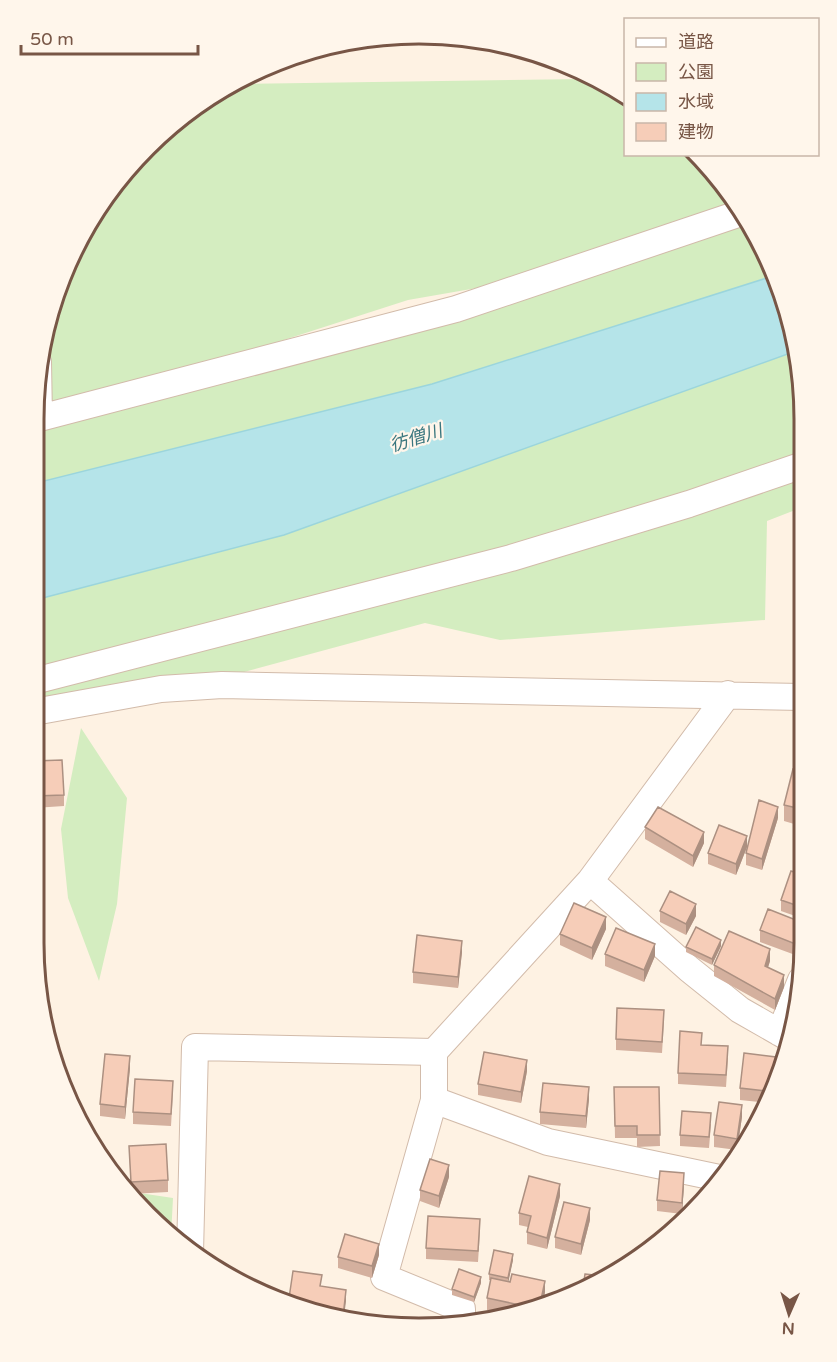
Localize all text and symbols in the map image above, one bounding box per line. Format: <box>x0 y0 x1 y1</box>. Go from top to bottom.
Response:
scale bar <box>21 18 198 56</box>
legend <box>624 18 819 156</box>
text: 50 m <box>30 28 74 50</box>
text: 道路 <box>678 31 714 53</box>
text: 公園 <box>678 61 714 83</box>
text: 水域 <box>678 91 714 113</box>
text: 建物 <box>678 121 714 143</box>
water label: 彷僧川 <box>387 419 447 456</box>
north arrow <box>759 1284 819 1344</box>
text: N <box>781 1318 795 1338</box>

